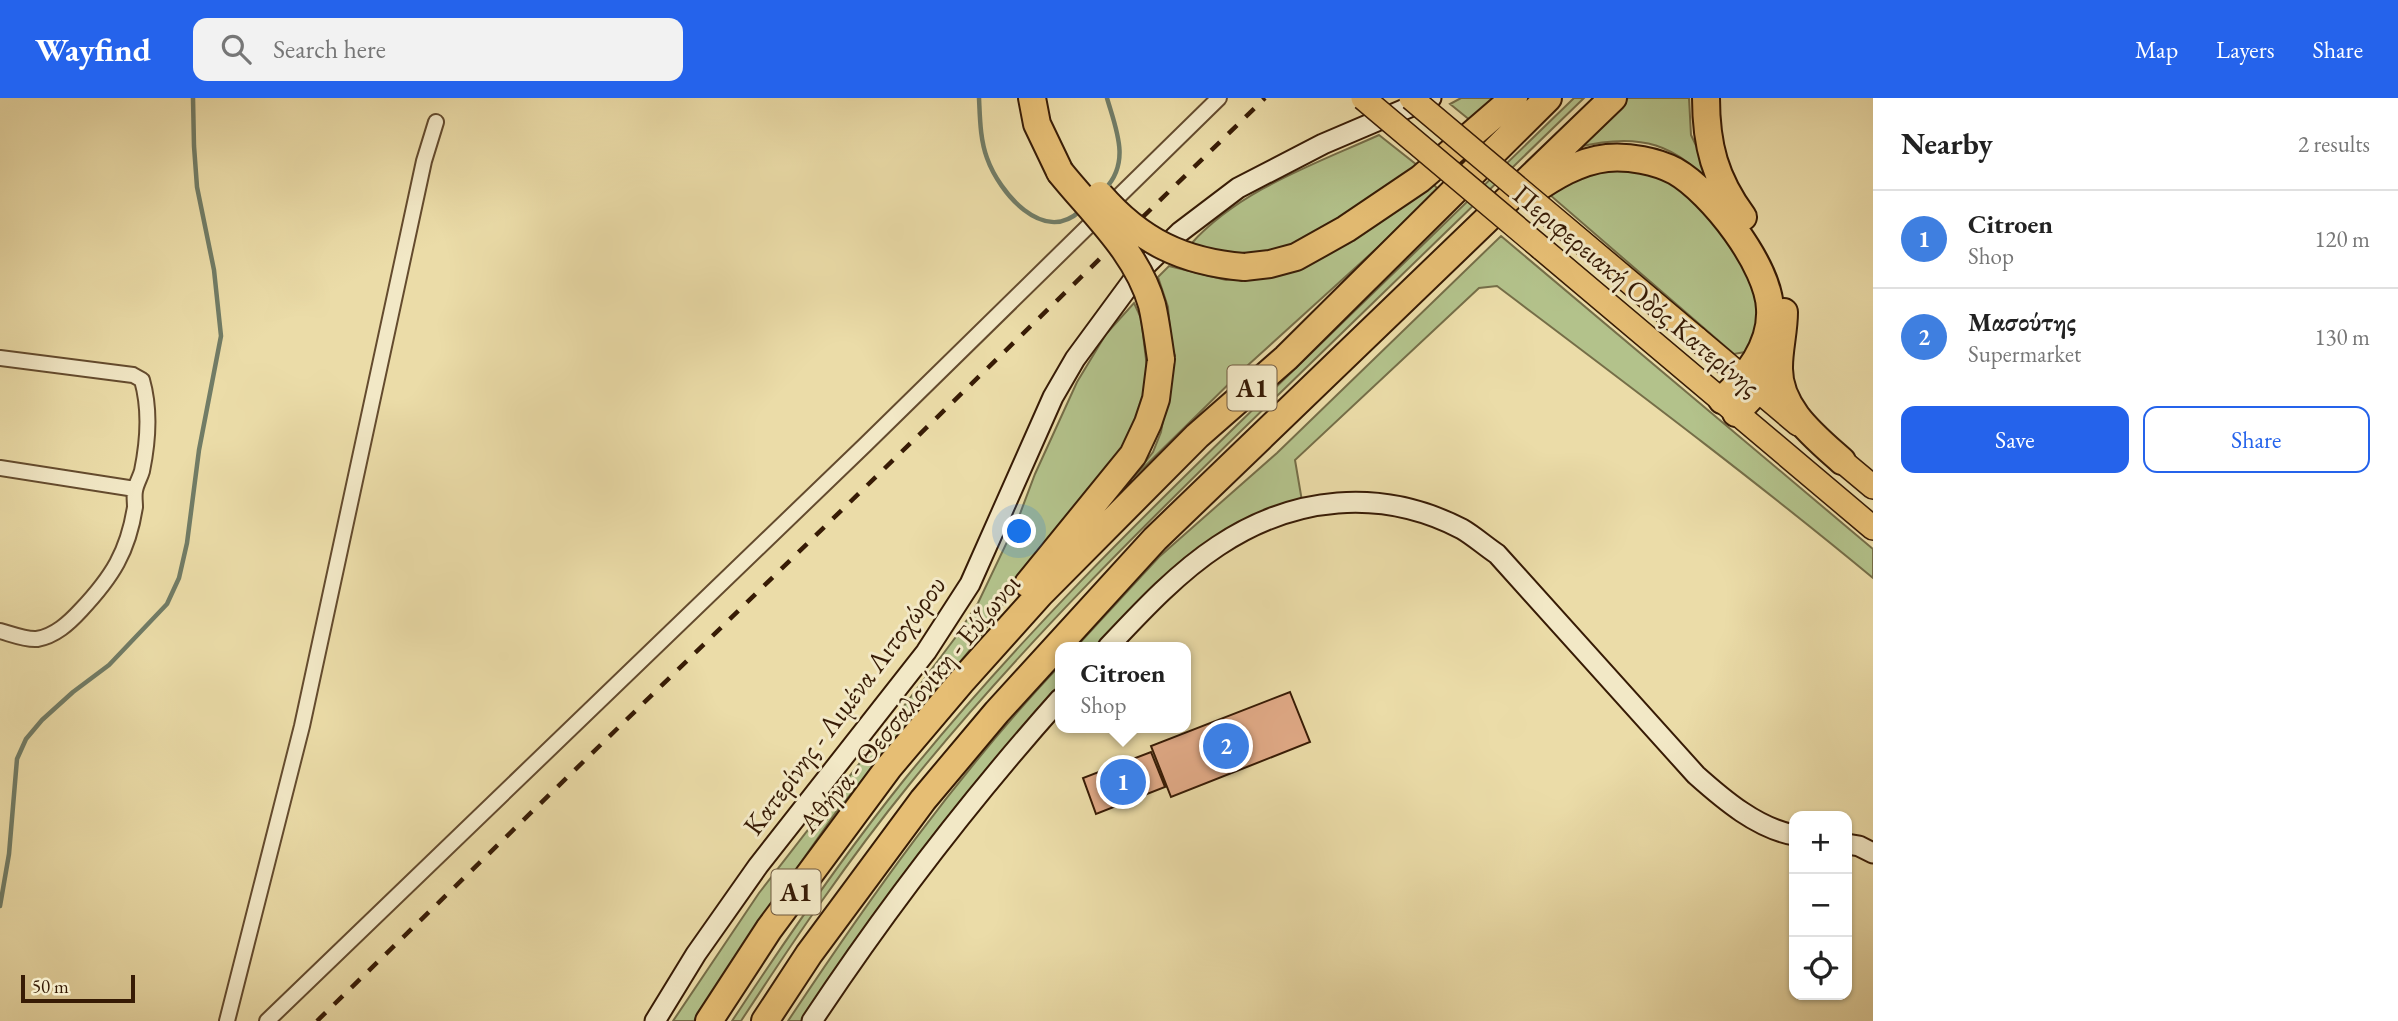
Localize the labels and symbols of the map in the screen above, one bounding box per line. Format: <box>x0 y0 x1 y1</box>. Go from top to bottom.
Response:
street label: Περιφερειακή Οδός Κατερίνης <box>1506 176 1768 404</box>
road number: Α1 <box>1228 366 1276 410</box>
your location <box>1002 514 1036 548</box>
street label: Αθήνα - Θεσσαλονίκη - Εύζωνοι <box>790 566 1028 841</box>
street label: Κατερίνης - Λιμένα Λιτοχώρου <box>735 568 953 842</box>
pin: 2 <box>1203 720 1249 772</box>
pin: 1 <box>1100 756 1146 808</box>
road number: Α1 <box>772 870 820 914</box>
scale bar <box>21 972 135 1004</box>

